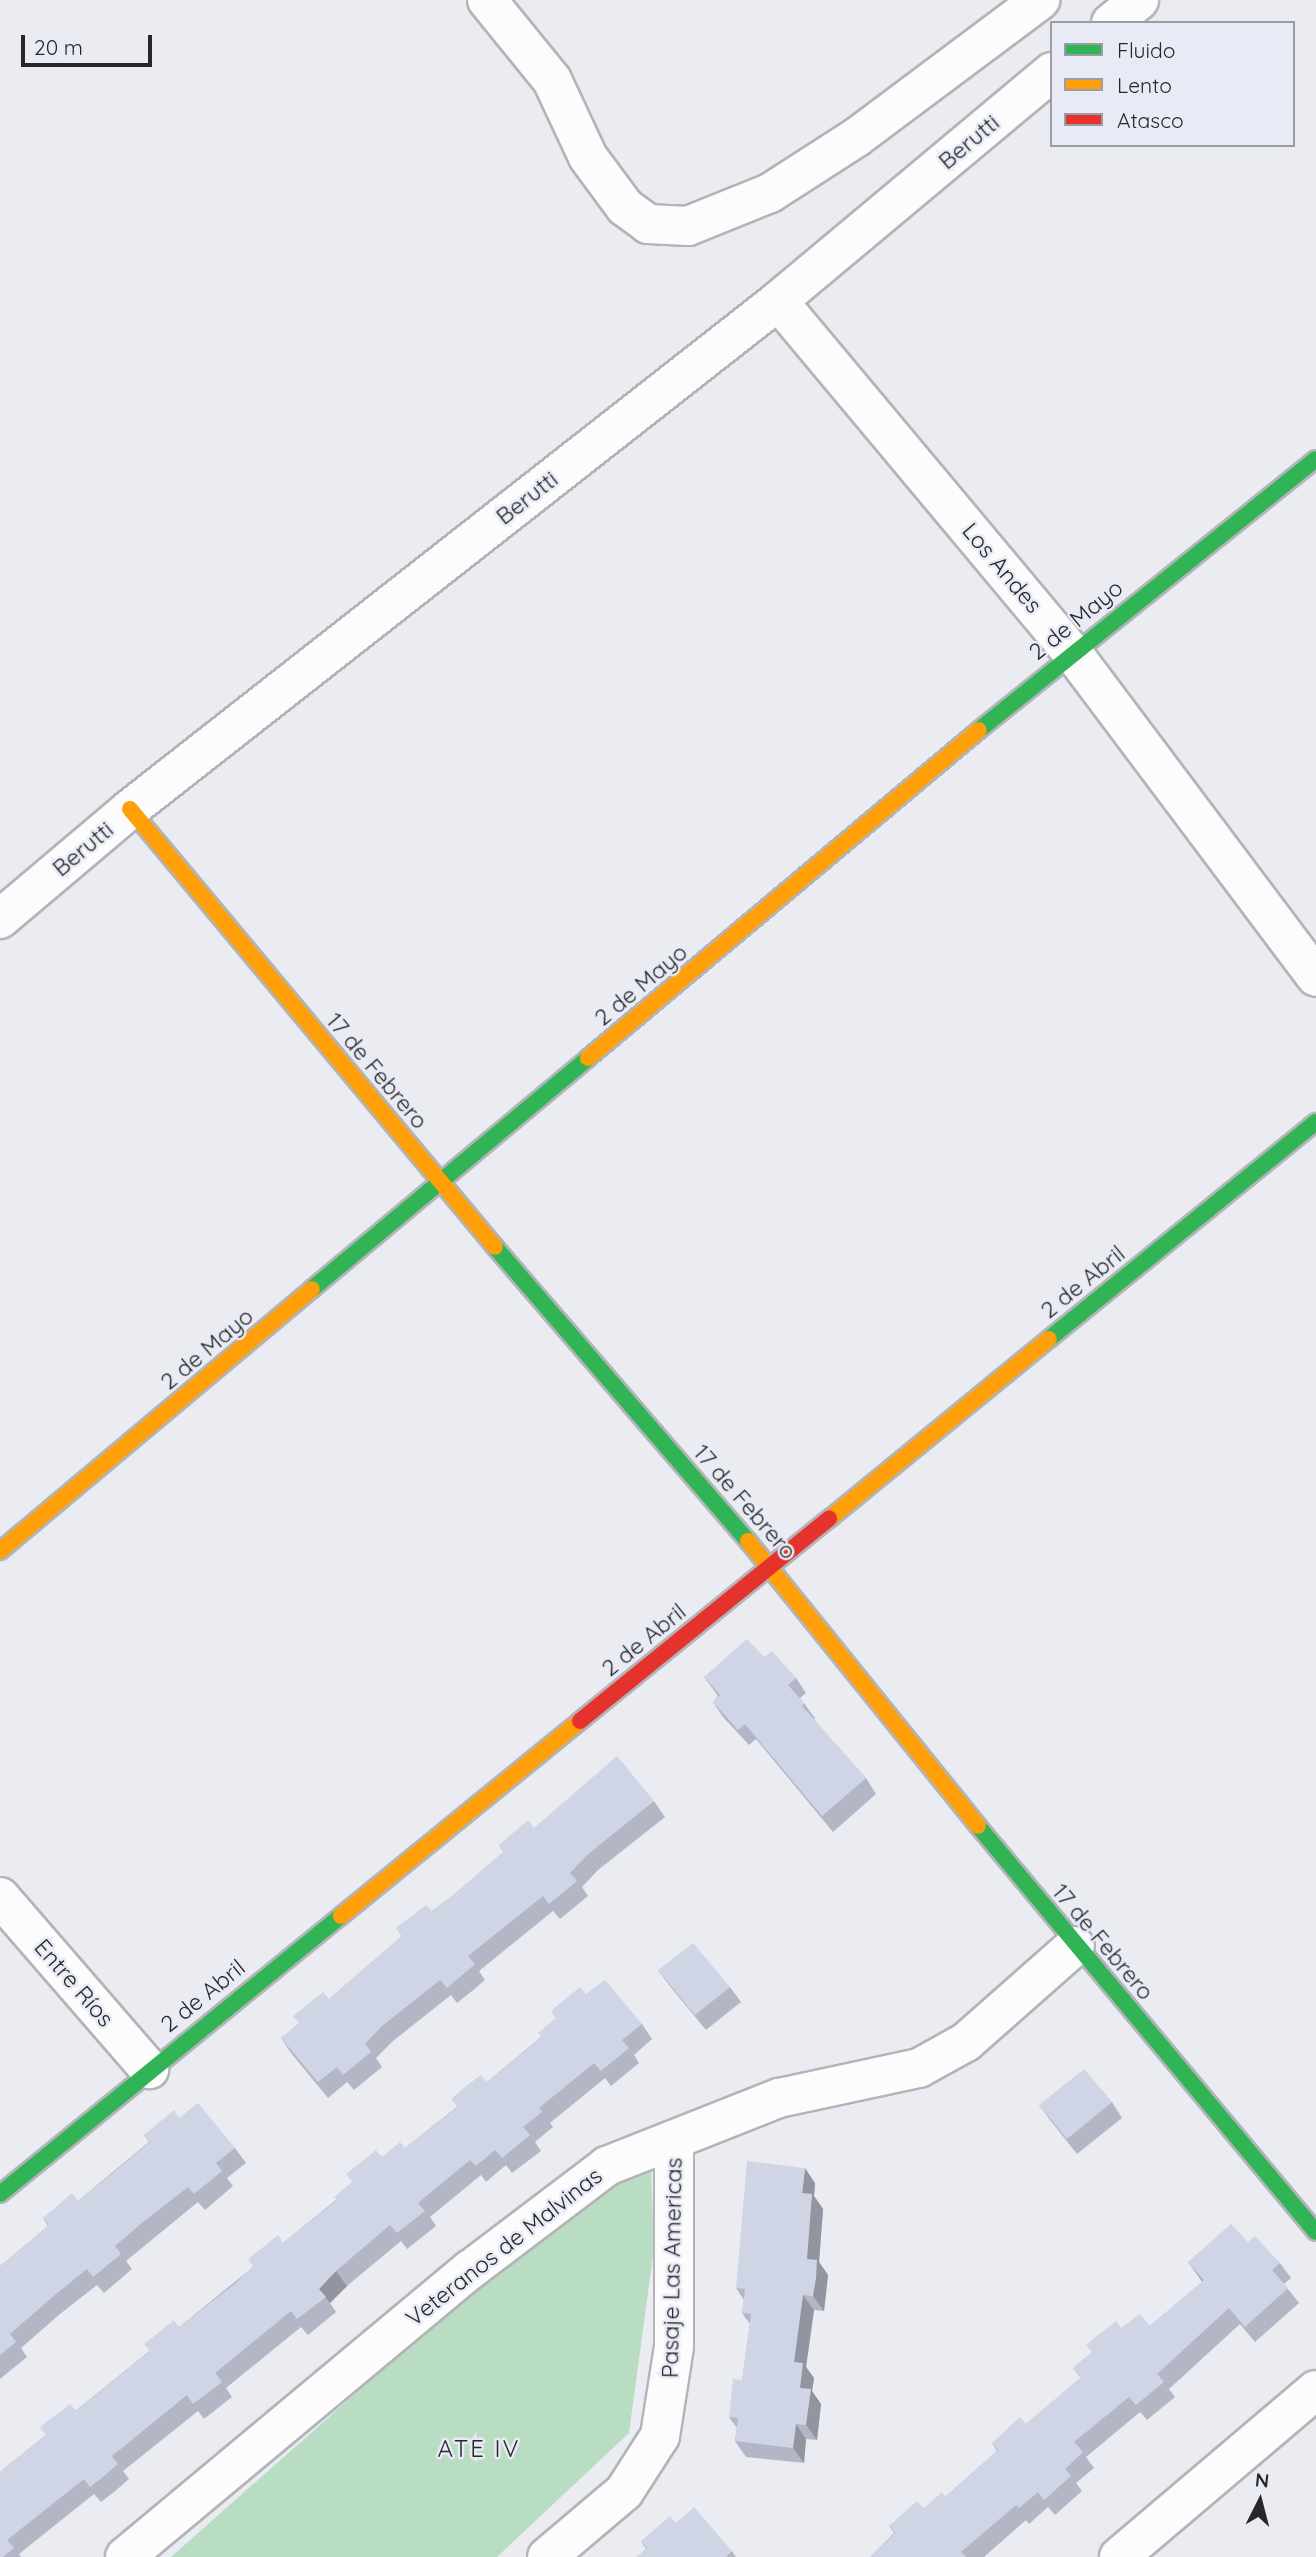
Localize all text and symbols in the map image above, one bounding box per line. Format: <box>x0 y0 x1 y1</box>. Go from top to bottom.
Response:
scale bar <box>24 21 156 65</box>
legend <box>1050 21 1295 147</box>
text: 20 m <box>34 34 83 60</box>
text: Fluido <box>1117 37 1175 63</box>
text: Lento <box>1117 72 1172 98</box>
text: Atasco <box>1117 107 1184 133</box>
street label: Berutti <box>933 109 1005 175</box>
street label: Berutti <box>491 465 563 531</box>
street label: Los Andes <box>956 517 1048 619</box>
street label: 2 de Mayo <box>1024 574 1128 666</box>
street label: Berutti <box>47 816 119 882</box>
street label: 2 de Mayo <box>589 938 693 1032</box>
street label: 17 de Febrero <box>320 1007 434 1135</box>
street label: 2 de Abril <box>1035 1240 1131 1324</box>
street label: 2 de Mayo <box>155 1302 259 1396</box>
street label: 17 de Febrero <box>688 1439 802 1565</box>
street label: 2 de Abril <box>596 1598 692 1682</box>
street label: 17 de Febrero <box>1046 1878 1160 2006</box>
street label: Entre Ríos <box>29 1934 119 2032</box>
street label: 2 de Abril <box>155 1954 251 2038</box>
street label: Pasaje Las Americas <box>656 2158 688 2378</box>
street label: Veteranos de Malvinas <box>400 2162 608 2332</box>
district label: ATE IV <box>438 2435 520 2463</box>
north arrow <box>1225 2466 1295 2536</box>
text: N <box>1254 2467 1270 2493</box>

